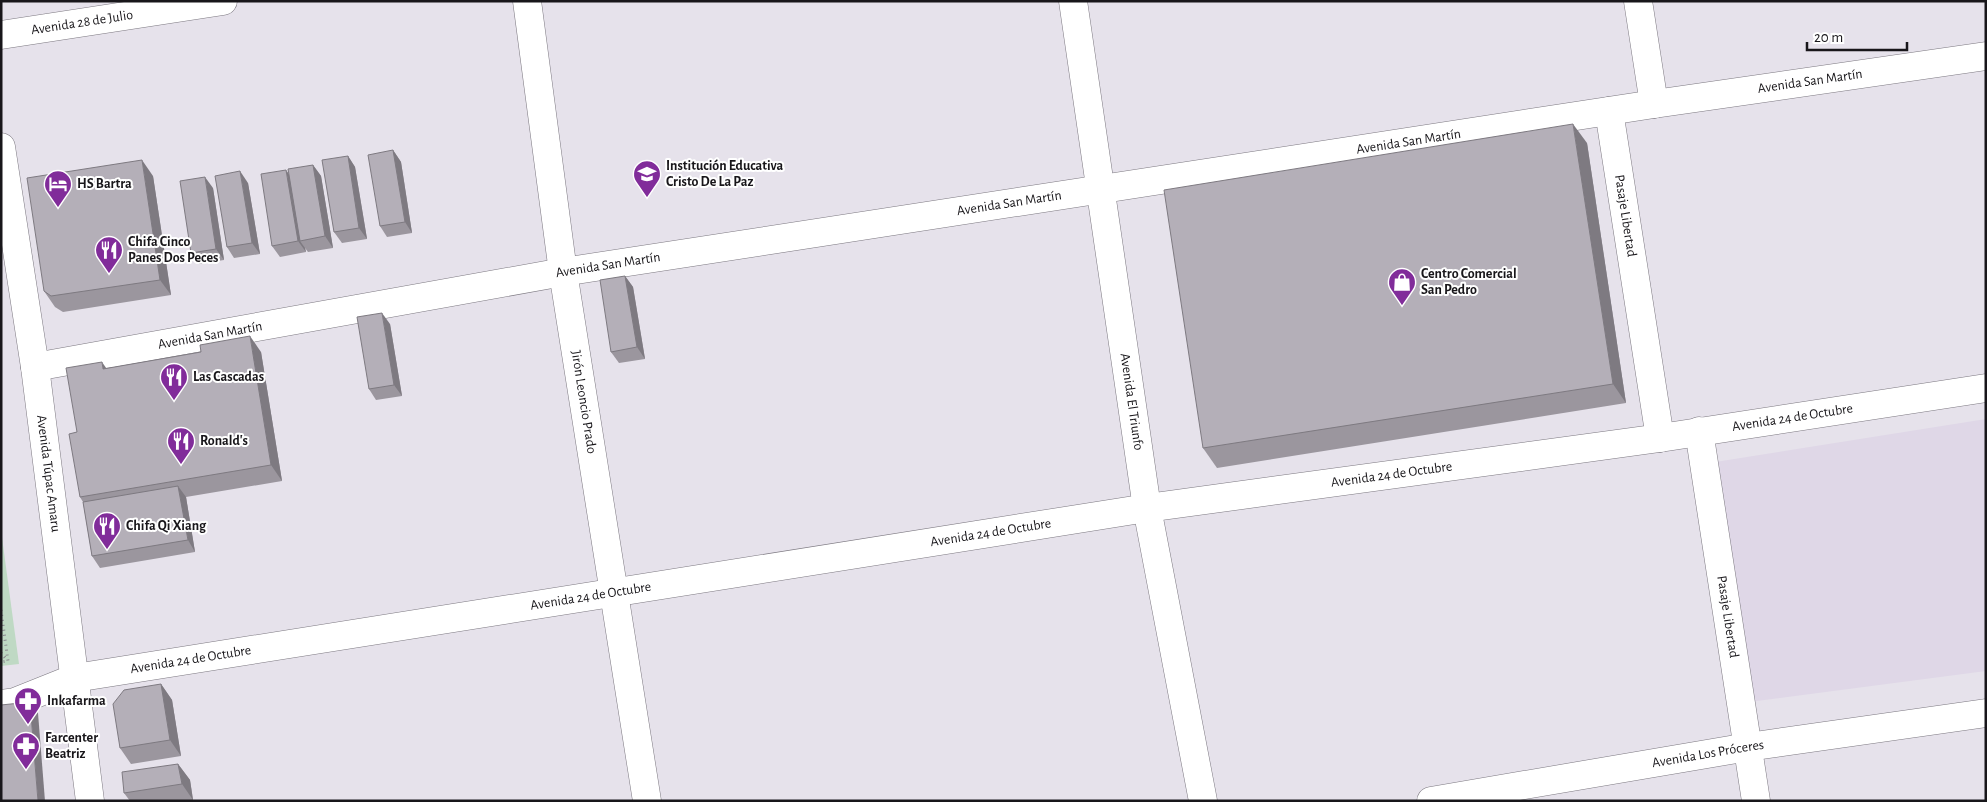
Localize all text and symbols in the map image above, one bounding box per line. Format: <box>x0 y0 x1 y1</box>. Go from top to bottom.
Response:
street label: Avenida 28 de Julio <box>30 8 134 37</box>
scale bar <box>1807 20 1907 52</box>
text: 20 m <box>1814 30 1843 45</box>
street label: Avenida San Martín <box>1757 67 1863 96</box>
street label: Avenida San Martín <box>1355 127 1462 157</box>
school or university icon: Institución Educativa Cristo De La Paz <box>632 159 662 198</box>
place label: Institución Educativa Cristo De La Paz <box>666 159 784 189</box>
hotel icon: HS Bartra <box>43 169 73 208</box>
street label: Pasaje Libertad <box>1612 174 1639 258</box>
place label: HS Bartra <box>77 177 132 191</box>
street label: Avenida San Martín <box>956 188 1063 218</box>
restaurant icon: Chifa Cinco Panes Dos Peces <box>94 235 124 274</box>
place label: Chifa Cinco Panes Dos Peces <box>128 235 218 265</box>
street label: Avenida San Martín <box>555 250 661 280</box>
shop icon: Centro Comercial San Pedro <box>1387 267 1417 306</box>
place label: Centro Comercial San Pedro <box>1421 267 1517 297</box>
street label: Avenida San Martín <box>157 319 263 352</box>
street label: Jirón Leoncio Prado <box>569 349 599 455</box>
street label: Avenida El Triunfo <box>1117 352 1146 451</box>
restaurant icon: Las Cascadas <box>159 362 189 401</box>
place label: Las Cascadas <box>193 370 264 384</box>
street label: Avenida 24 de Octubre <box>1731 401 1854 434</box>
street label: Avenida Túpac Amaru <box>34 414 63 533</box>
restaurant icon: Ronald's <box>166 426 196 465</box>
place label: Ronald's <box>200 434 248 448</box>
street label: Avenida 24 de Octubre <box>1330 459 1453 490</box>
restaurant icon: Chifa Qi Xiang <box>92 511 122 550</box>
street label: Avenida 24 de Octubre <box>929 516 1052 549</box>
place label: Chifa Qi Xiang <box>126 519 207 533</box>
street label: Pasaje Libertad <box>1714 575 1741 659</box>
street label: Avenida 24 de Octubre <box>529 580 652 613</box>
street label: Avenida 24 de Octubre <box>129 643 252 676</box>
pharmacy icon: Inkafarma <box>13 686 43 725</box>
place label: Inkafarma <box>47 694 106 708</box>
pharmacy icon: Farcenter Beatriz <box>11 731 41 770</box>
place label: Farcenter Beatriz <box>45 731 98 761</box>
street label: Avenida Los Próceres <box>1651 738 1765 770</box>

